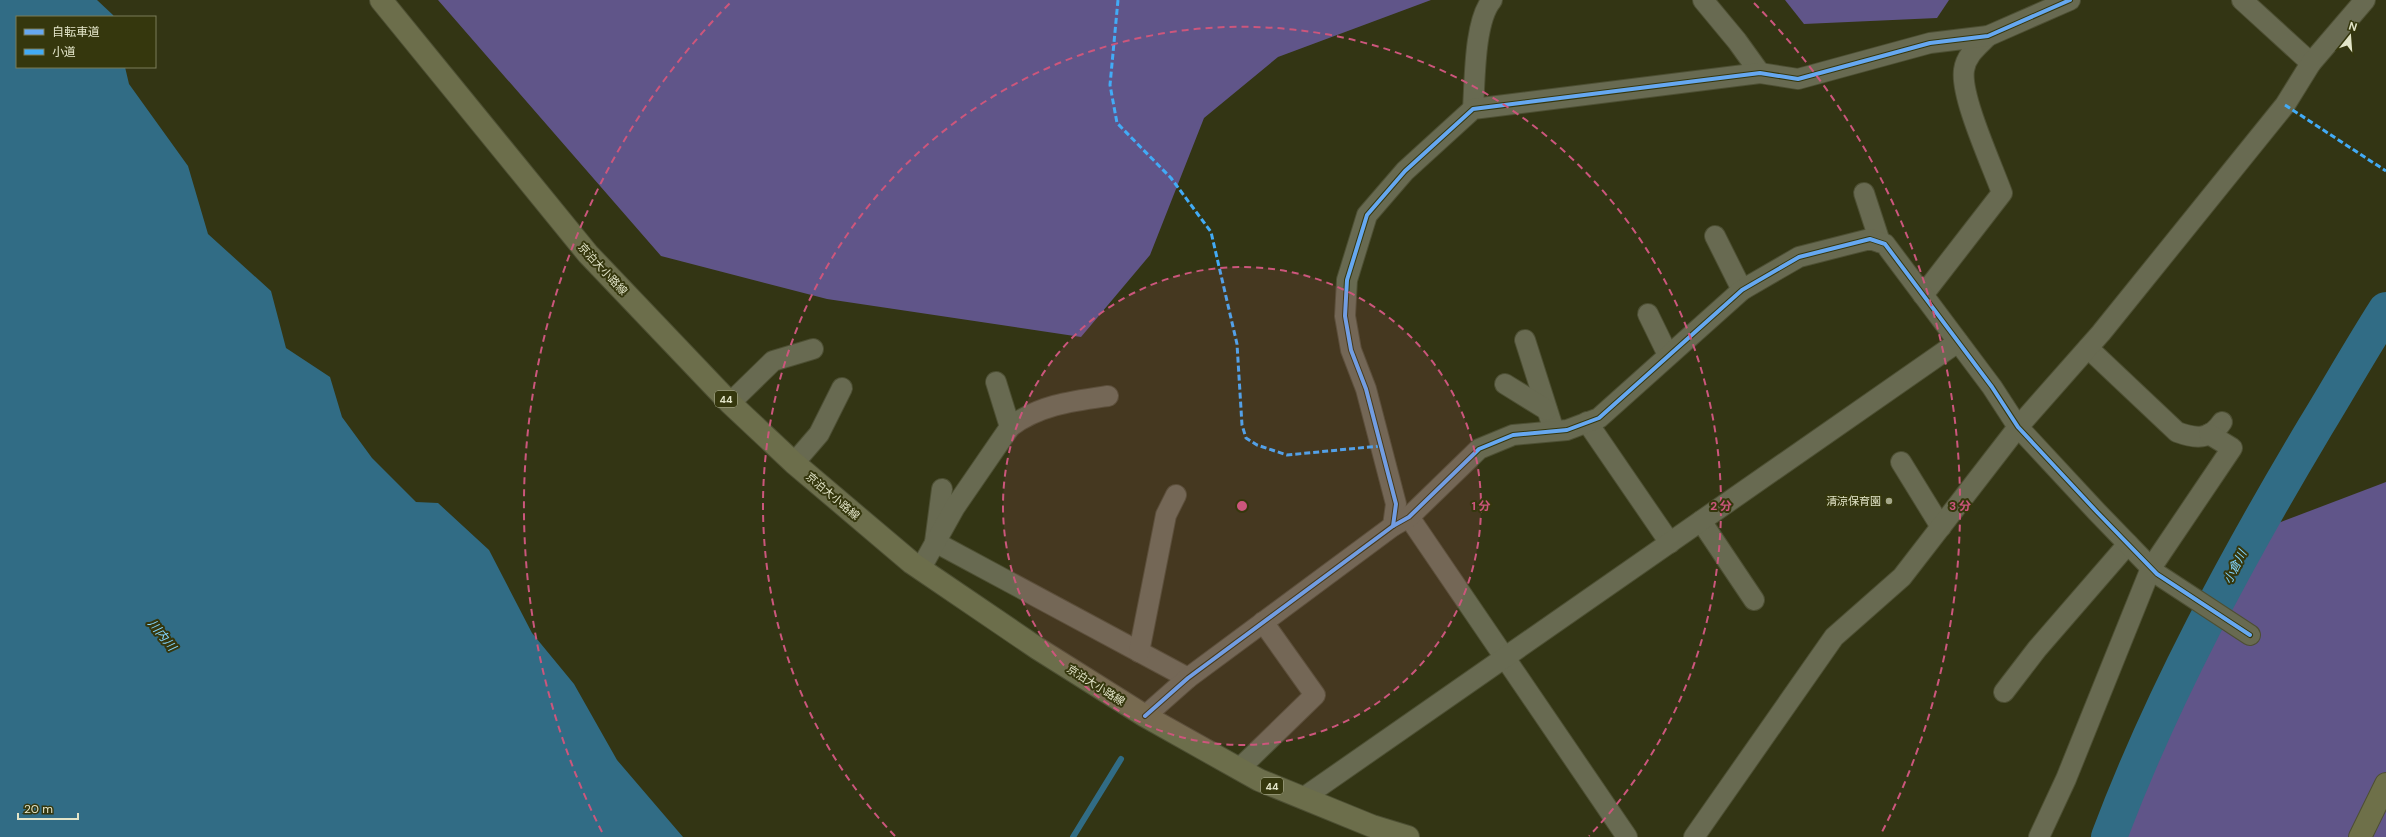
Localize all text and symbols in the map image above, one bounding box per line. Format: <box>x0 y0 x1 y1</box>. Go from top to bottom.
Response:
legend <box>16 16 156 68</box>
north arrow <box>2330 16 2370 56</box>
text: N <box>2347 19 2359 34</box>
text: 自転車道 <box>52 24 100 40</box>
text: 小道 <box>52 44 76 60</box>
street label: 京泊大小路線 <box>575 240 631 298</box>
road number: 44 <box>715 391 737 407</box>
street label: 京泊大小路線 <box>803 469 863 523</box>
place label: 清涼保育園 <box>1826 494 1881 508</box>
marker: 清涼保育園 <box>1884 496 1894 506</box>
text: 1 分 <box>1471 498 1491 514</box>
text: 2 分 <box>1710 498 1732 514</box>
text: 3 分 <box>1949 498 1971 514</box>
centre of rings <box>1235 499 1249 513</box>
water label: 小倉川 <box>2220 546 2251 587</box>
water label: 川内川 <box>144 616 181 656</box>
street label: 京泊大小路線 <box>1064 662 1128 708</box>
road number: 44 <box>1261 778 1283 794</box>
scale bar <box>18 795 78 821</box>
text: 20 m <box>24 801 53 817</box>

